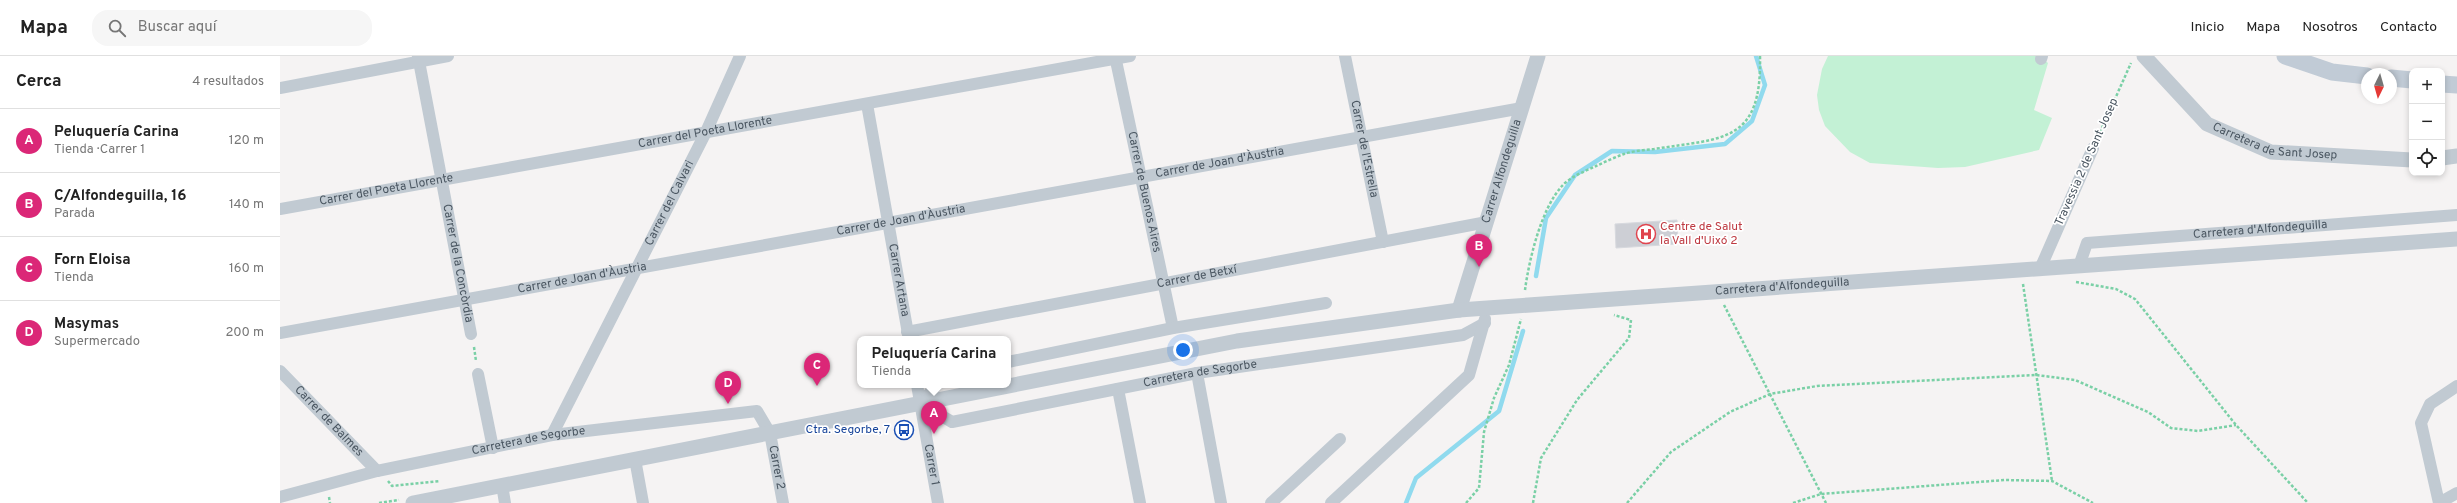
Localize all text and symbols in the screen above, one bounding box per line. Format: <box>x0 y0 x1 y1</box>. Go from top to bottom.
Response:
search box <box>92 10 372 46</box>
text: Mapa <box>20 16 68 40</box>
icon: search <box>106 17 128 39</box>
text: Buscar aquí <box>138 18 217 37</box>
text: Inicio <box>2191 19 2224 36</box>
text: Mapa <box>2246 19 2280 36</box>
text: Nosotros <box>2302 19 2358 36</box>
text: Contacto <box>2380 19 2437 36</box>
north arrow <box>2361 68 2397 104</box>
map controls <box>2409 68 2445 176</box>
button: + <box>2409 68 2445 104</box>
text: Cerca <box>16 71 62 93</box>
text: 4 resultados <box>192 74 264 90</box>
street label: Travessia 2 de Sant Josep <box>2052 95 2123 228</box>
street label: Carrer de l'Estrella <box>1346 99 1382 199</box>
button: − <box>2409 104 2445 140</box>
street label: Carrer del Poeta Llorente <box>637 113 773 152</box>
street label: Carrer Alfondeguilla <box>1478 118 1526 226</box>
street label: Carretera de Sant Josep <box>2210 119 2338 164</box>
text: Peluquería Carina <box>54 123 179 142</box>
street label: Carrer de Buenos Aires <box>1123 130 1165 254</box>
text: A <box>24 133 34 149</box>
text: 120 m <box>229 133 264 149</box>
button: locate <box>2409 140 2445 176</box>
text: Tienda · Carrer 1 <box>54 142 145 158</box>
street label: Carrer de Joan d'Àustria <box>1154 143 1285 182</box>
street label: Carrer del Calvari <box>641 158 698 249</box>
street label: Carrer del Poeta Llorente <box>318 170 455 210</box>
text: C/Alfondeguilla, 16 <box>54 187 187 206</box>
text: B <box>25 197 33 213</box>
text: 140 m <box>229 197 264 213</box>
street label: Carrer de Joan d'Àustria <box>835 201 967 240</box>
street label: Carrer de la Concòrdia <box>438 203 477 324</box>
text: Parada <box>54 206 95 222</box>
street label: Carretera d'Alfondeguilla <box>2192 217 2328 243</box>
place label: Centre de Salut la Vall d'Uixó 2 <box>1660 219 1743 249</box>
hospital icon: Centre de Salut la Vall d'Uixó 2 <box>1635 223 1657 245</box>
pin: B <box>1466 234 1492 267</box>
street label: Carrer Artana <box>884 242 913 318</box>
text: Forn Eloisa <box>54 251 131 270</box>
street label: Carrer de Joan d'Àustria <box>516 259 648 298</box>
text: C <box>25 261 33 277</box>
text: 160 m <box>229 261 264 277</box>
street label: Carrer de Betxí <box>1155 261 1239 292</box>
text: Tienda <box>54 270 94 286</box>
street label: Carretera d'Alfondeguilla <box>1714 274 1850 300</box>
text: Masymas <box>54 315 119 334</box>
text: D <box>24 325 34 341</box>
text: 200 m <box>225 325 264 341</box>
text: Supermercado <box>54 334 140 350</box>
popup <box>857 336 1011 388</box>
your location <box>1173 340 1193 360</box>
text: Peluquería Carina <box>872 345 996 364</box>
pin: C <box>804 353 830 386</box>
street label: Carretera de Segorbe <box>1142 357 1258 392</box>
text: Tienda <box>872 364 911 380</box>
pin: D <box>715 371 741 404</box>
street label: Carrer de Balmes <box>291 382 367 460</box>
pin: A <box>921 401 947 434</box>
bus stop icon: Ctra. Segorbe, 7 <box>893 419 915 441</box>
place label: Ctra. Segorbe, 7 <box>806 422 890 438</box>
street label: Carretera de Segorbe <box>470 423 586 459</box>
street label: Carrer 1 <box>920 443 943 487</box>
street label: Carrer 2 <box>764 444 788 491</box>

